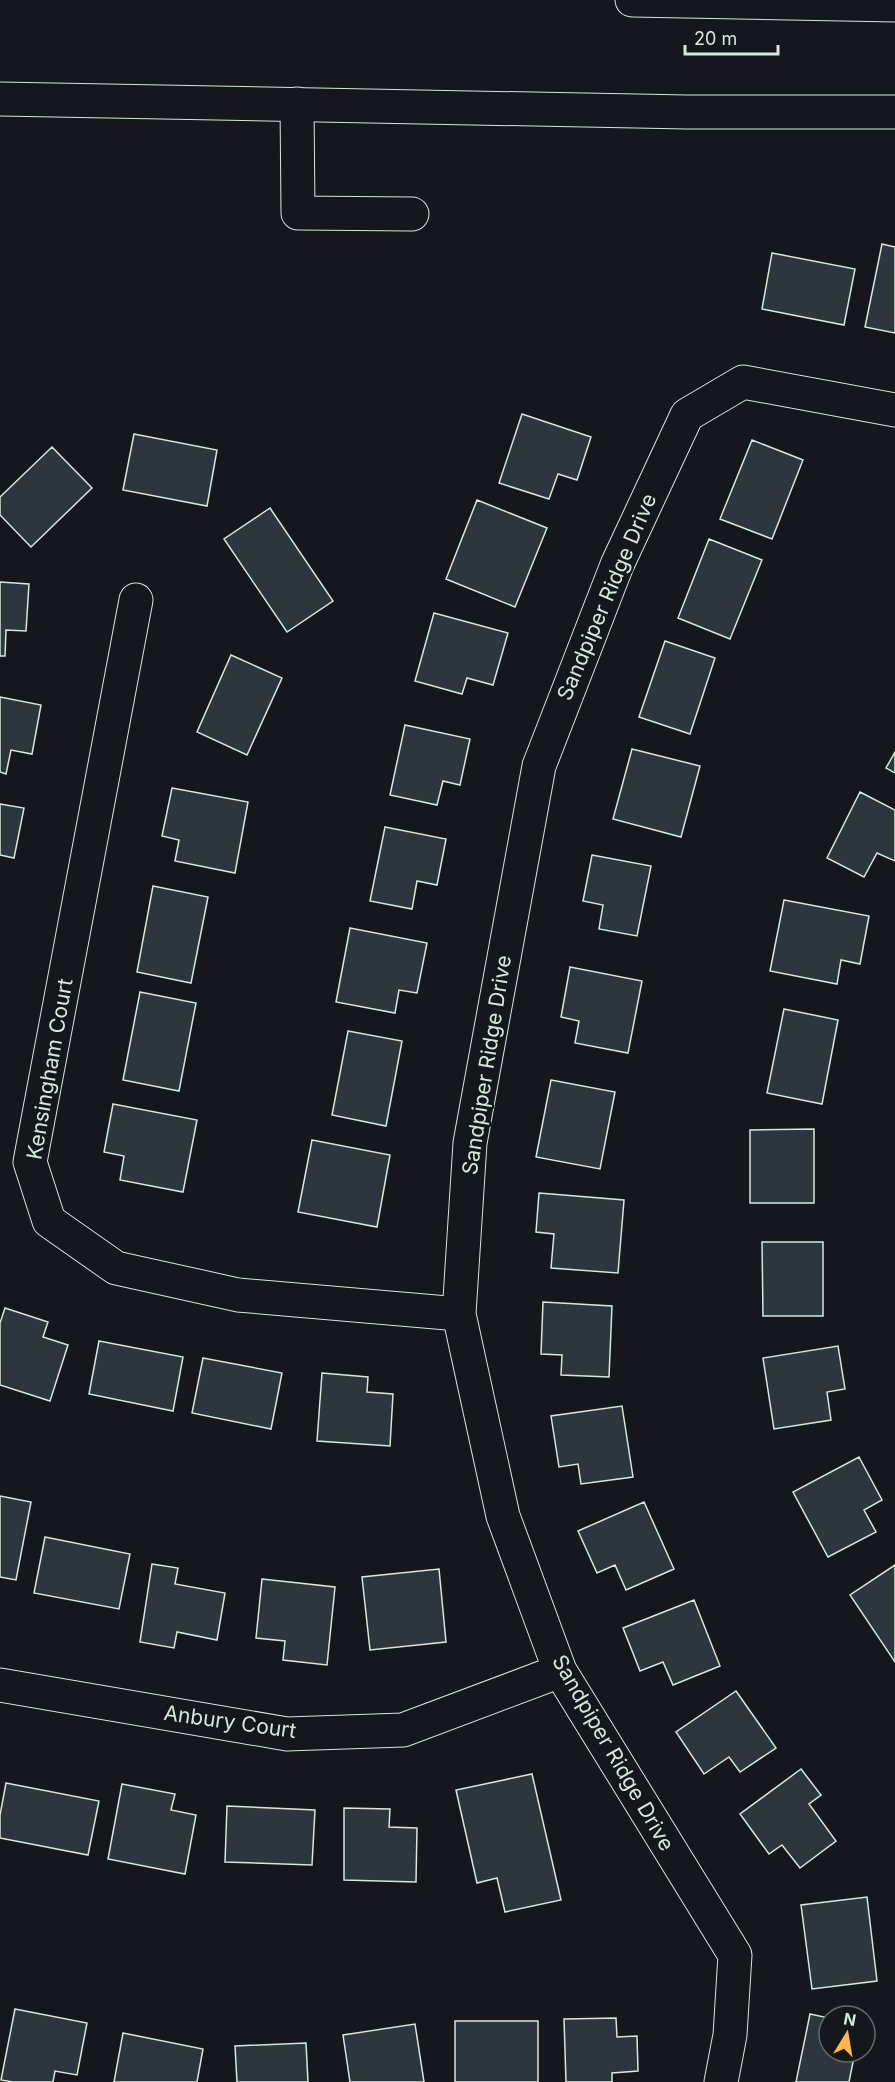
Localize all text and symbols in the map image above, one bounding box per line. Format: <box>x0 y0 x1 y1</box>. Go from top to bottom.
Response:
scale bar <box>685 18 778 56</box>
text: 20 m <box>694 28 737 49</box>
street label: Sandpiper Ridge Drive <box>552 490 661 704</box>
street label: Sandpiper Ridge Drive <box>457 953 516 1177</box>
street label: Kensingham Court <box>21 976 78 1161</box>
street label: Sandpiper Ridge Drive <box>547 1650 680 1855</box>
street label: Anbury Court <box>162 1700 298 1743</box>
north arrow <box>817 2004 877 2064</box>
text: N <box>842 2008 858 2030</box>

